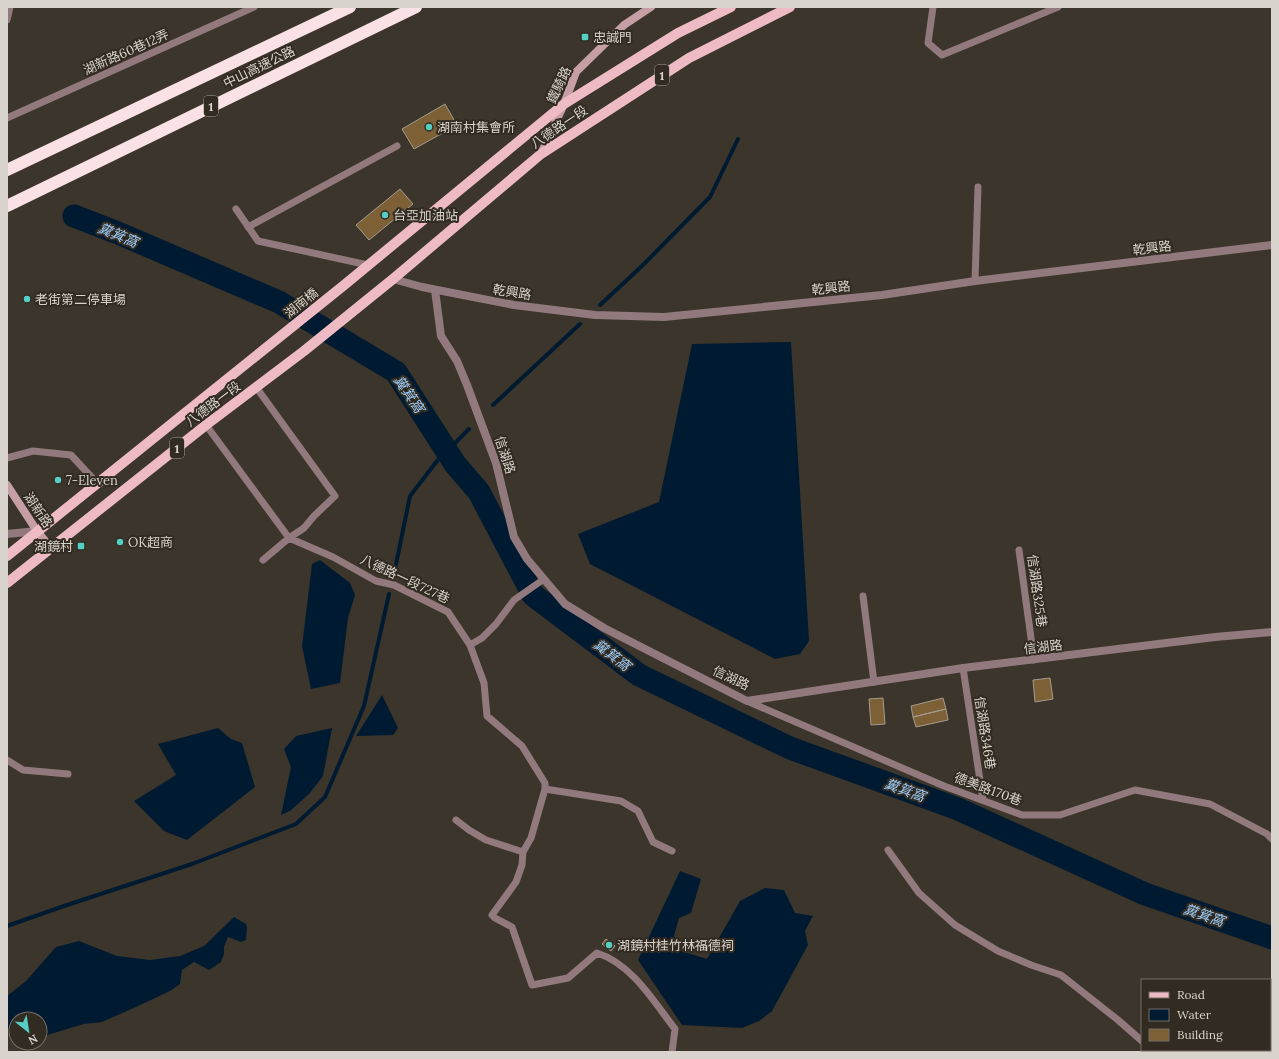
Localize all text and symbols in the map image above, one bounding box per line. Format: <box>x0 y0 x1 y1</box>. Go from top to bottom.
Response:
street label: 湖新路60巷12弄 <box>80 25 172 79</box>
place label: 忠誠門 <box>593 29 632 46</box>
marker: 忠誠門 <box>580 32 590 42</box>
street label: 中山高速公路 <box>220 42 298 92</box>
street label: 鐵騎路 <box>543 64 575 106</box>
road number: 1 <box>655 65 669 85</box>
road number: 1 <box>204 96 218 116</box>
street label: 八德路一段 <box>527 102 591 152</box>
place label: 湖南村集會所 <box>437 119 515 136</box>
marker: 湖南村集會所 <box>424 122 434 132</box>
place label: 台亞加油站 <box>393 207 458 224</box>
marker: 台亞加油站 <box>380 210 390 220</box>
water label: 糞箕窩 <box>95 219 143 252</box>
street label: 乾興路 <box>1132 237 1172 259</box>
street label: 乾興路 <box>811 278 851 298</box>
street label: 乾興路 <box>491 281 533 303</box>
street label: 湖南橋 <box>280 284 322 322</box>
place label: 老街第二停車場 <box>35 291 126 308</box>
marker: 老街第二停車場 <box>22 294 32 304</box>
water label: 糞箕窩 <box>390 372 429 418</box>
street label: 八德路一段 <box>182 378 244 430</box>
street label: 信湖路 <box>491 434 519 476</box>
road number: 1 <box>170 438 184 458</box>
place label: 7-Eleven <box>66 472 118 489</box>
marker: 7-Eleven <box>53 475 63 485</box>
street label: 湖新路 <box>20 489 56 531</box>
place label: OK超商 <box>128 534 173 551</box>
marker: OK超商 <box>115 537 125 547</box>
place label: 湖鏡村 <box>34 538 73 555</box>
marker: 湖鏡村 <box>76 541 86 551</box>
street label: 八德路一段727巷 <box>357 551 453 607</box>
street label: 信湖路325巷 <box>1023 554 1051 628</box>
water label: 糞箕窩 <box>590 635 636 676</box>
street label: 信湖路 <box>1023 636 1063 658</box>
street label: 信湖路 <box>710 662 752 694</box>
street label: 信湖路346巷 <box>971 695 999 771</box>
street label: 德美路170巷 <box>952 769 1024 809</box>
water label: 糞箕窩 <box>882 774 930 806</box>
water label: 糞箕窩 <box>1181 900 1229 931</box>
place label: 湖鏡村桂竹林福德祠 <box>617 937 734 954</box>
marker: 湖鏡村桂竹林福德祠 <box>604 940 614 950</box>
legend <box>1141 979 1271 1051</box>
text: Road <box>1177 987 1205 1002</box>
text: Water <box>1177 1007 1212 1022</box>
north arrow <box>8 1011 48 1051</box>
text: Building <box>1177 1027 1223 1042</box>
text: N <box>25 1031 40 1048</box>

